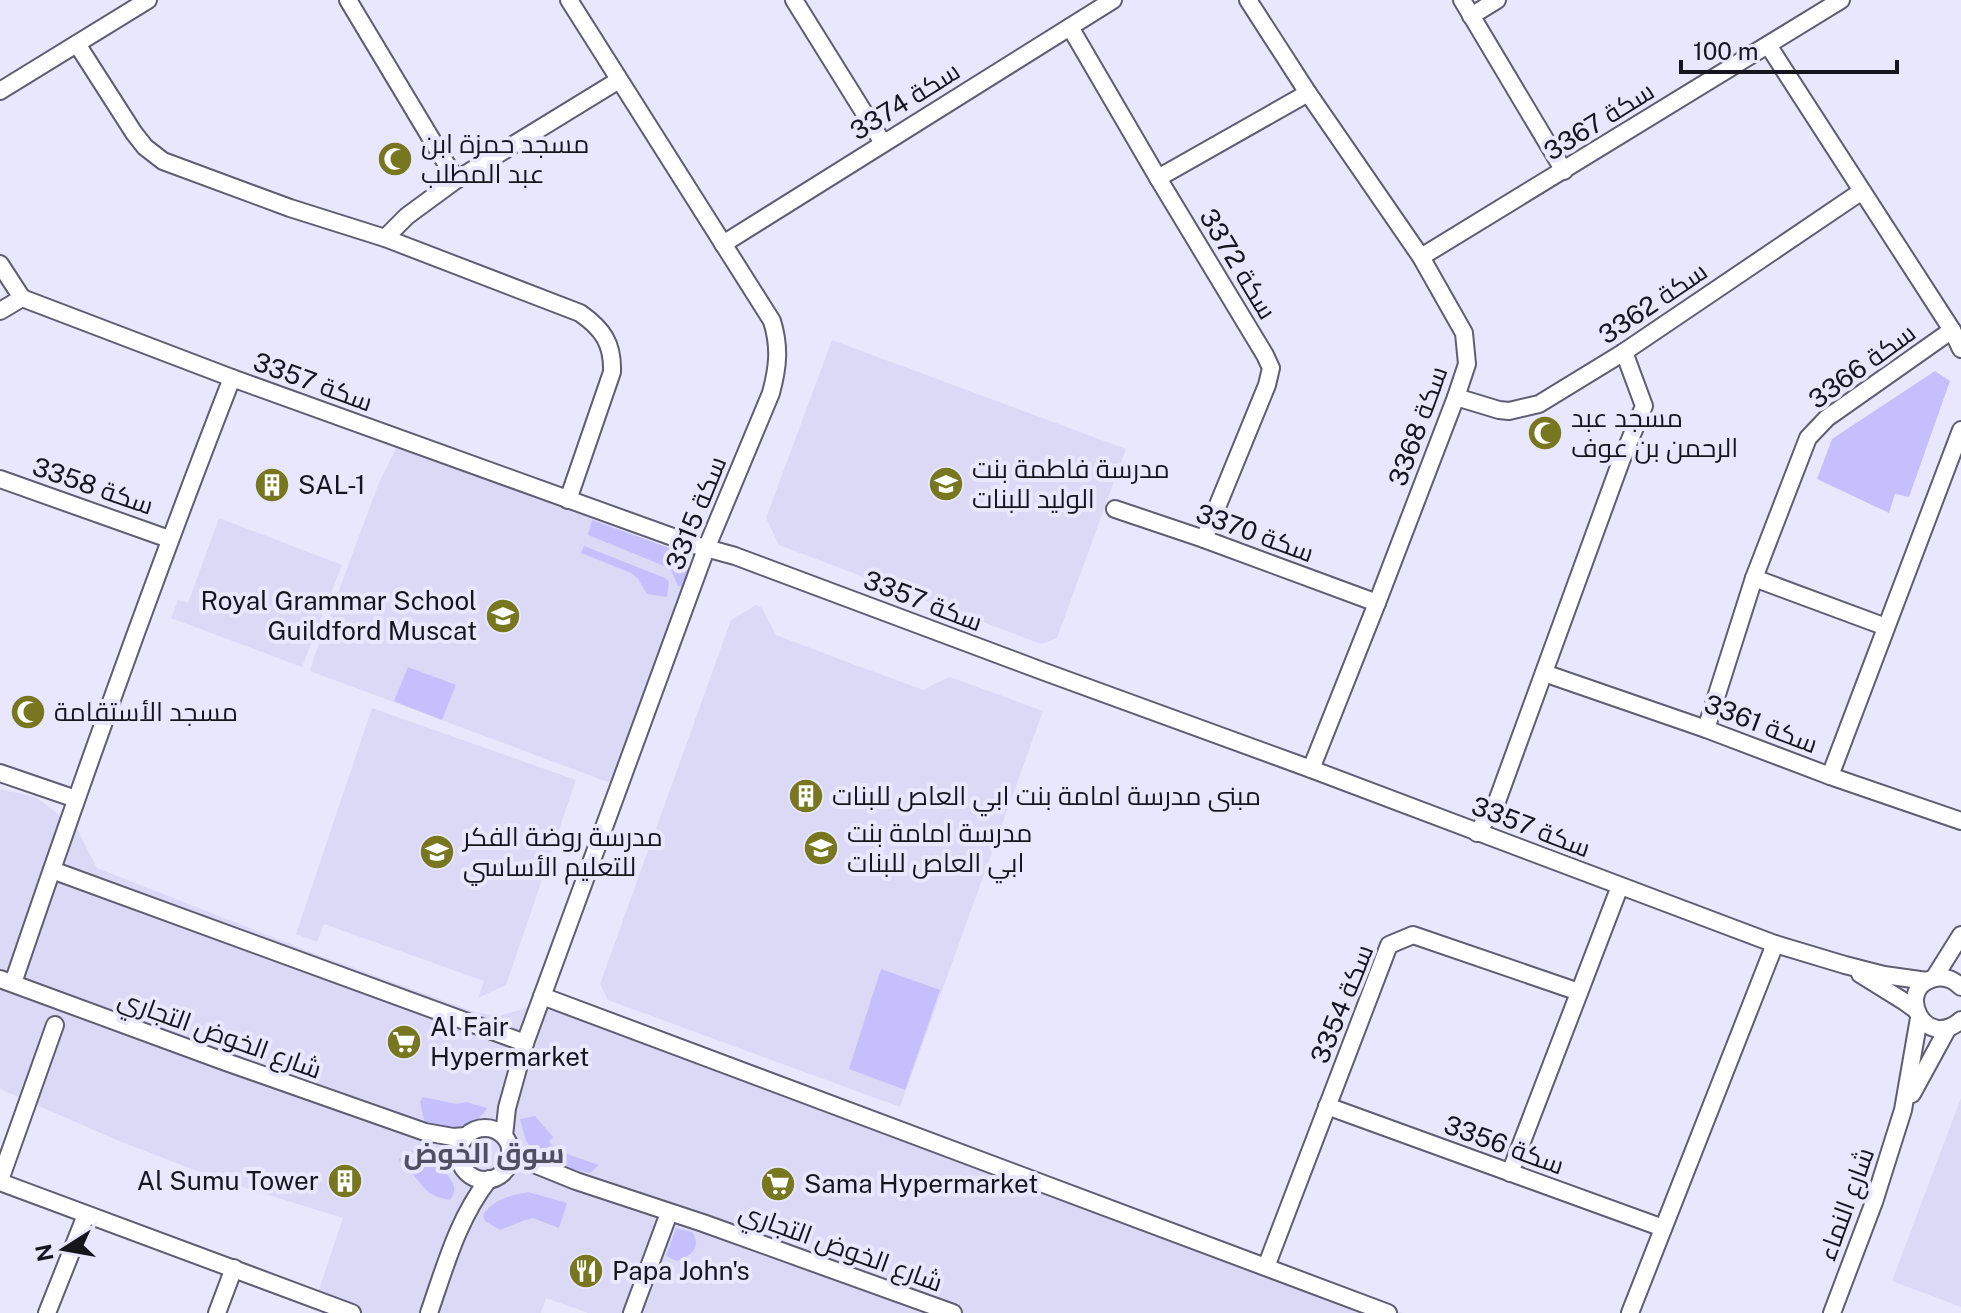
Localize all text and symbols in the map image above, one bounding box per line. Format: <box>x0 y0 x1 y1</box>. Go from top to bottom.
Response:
scale bar <box>1681 24 1897 74</box>
text: 100 m <box>1693 37 1759 65</box>
street label: سكة 3374 <box>844 55 965 146</box>
street label: سكة 3367 <box>1538 75 1659 167</box>
place label: مسجد حمزة ابن عبد المطلب <box>421 128 589 189</box>
mosque icon: مسجد حمزة ابن عبد المطلب <box>376 140 414 178</box>
street label: سكة 3372 <box>1193 203 1283 325</box>
street label: سكة 3362 <box>1593 255 1713 350</box>
street label: سكة 3366 <box>1802 316 1921 415</box>
street label: سكة 3357 <box>249 346 377 417</box>
street label: سكة 3368 <box>1382 362 1454 490</box>
place label: مسجد عبد الرحمن بن عوف <box>1571 402 1738 464</box>
mosque icon: مسجد عبد الرحمن بن عوف <box>1526 414 1564 452</box>
street label: سكة 3358 <box>29 450 158 521</box>
street label: سكة 3315 <box>659 451 732 574</box>
place label: مدرسة فاطمة بنت الوليد للبنات <box>972 453 1170 514</box>
school or university icon: مدرسة فاطمة بنت الوليد للبنات <box>927 465 965 503</box>
building icon: SAL-1 <box>253 466 291 504</box>
place label: SAL-1 <box>298 469 365 500</box>
street label: سكة 3370 <box>1192 497 1318 568</box>
street label: سكة 3357 <box>859 564 987 637</box>
place label: Royal Grammar School Guildford Muscat <box>201 585 477 646</box>
school or university icon: Royal Grammar School Guildford Muscat <box>484 597 522 635</box>
street label: سكة 3361 <box>1700 688 1822 759</box>
mosque icon: مسجد الأستقامة <box>9 693 47 731</box>
place label: مسجد الأستقامة <box>54 696 238 727</box>
building icon: مبنى مدرسة امامة بنت ابي العاص للبنات <box>787 777 825 815</box>
place label: مبنى مدرسة امامة بنت ابي العاص للبنات <box>832 780 1261 817</box>
street label: سكة 3357 <box>1467 790 1595 863</box>
place label: مدرسة امامة بنت ابي العاص للبنات <box>847 817 1033 884</box>
place label: مدرسة روضة الفكر للتعليم الأساسي <box>461 821 663 886</box>
school or university icon: مدرسة امامة بنت ابي العاص للبنات <box>802 829 840 867</box>
school or university icon: مدرسة روضة الفكر للتعليم الأساسي <box>418 833 456 871</box>
street label: سكة 3354 <box>1304 940 1379 1068</box>
street label: شارع الخوض التجاري <box>113 982 326 1089</box>
place label: Al Fair Hypermarket <box>430 1011 589 1072</box>
supermarket icon: Al Fair Hypermarket <box>385 1023 423 1061</box>
street label: سكة 3356 <box>1440 1109 1568 1181</box>
district label: سوق الخوض <box>403 1136 565 1171</box>
street label: شارع النماء <box>1811 1143 1882 1265</box>
building icon: Al Sumu Tower <box>326 1162 364 1200</box>
place label: Al Sumu Tower <box>137 1165 319 1196</box>
supermarket icon: Sama Hypermarket <box>759 1165 797 1203</box>
place label: Sama Hypermarket <box>804 1168 1038 1199</box>
street label: شارع الخوض التجاري <box>734 1195 947 1302</box>
north arrow <box>24 1209 104 1289</box>
text: N <box>30 1242 59 1264</box>
restaurant icon: Papa John's <box>567 1252 605 1290</box>
place label: Papa John's <box>612 1255 750 1286</box>

